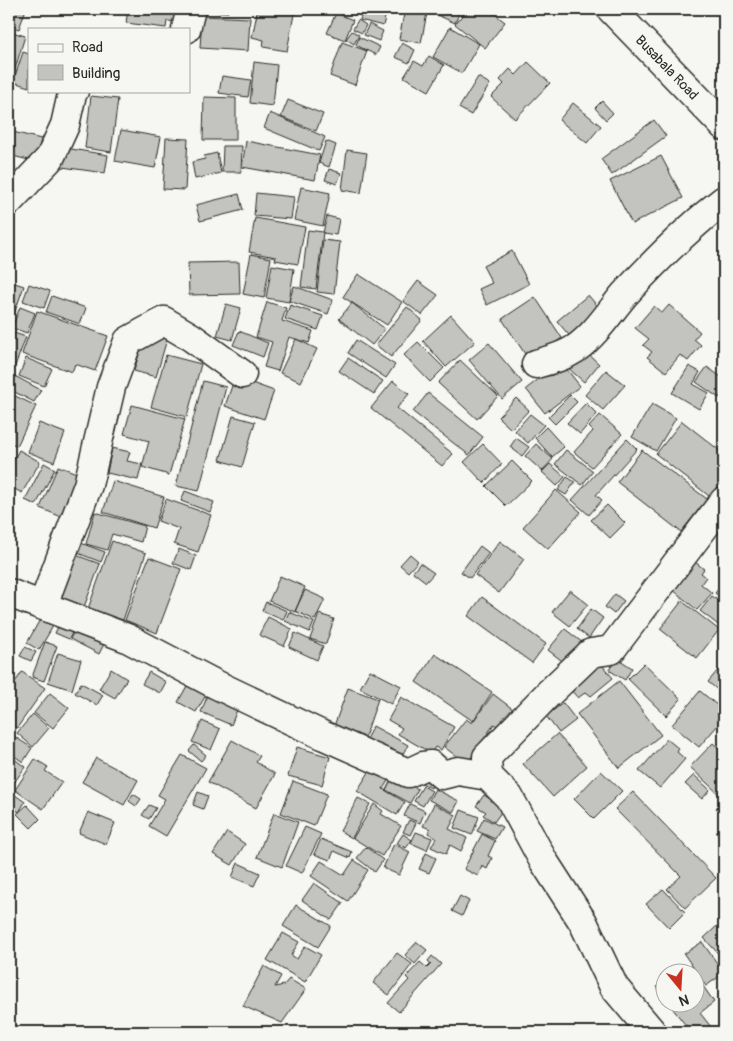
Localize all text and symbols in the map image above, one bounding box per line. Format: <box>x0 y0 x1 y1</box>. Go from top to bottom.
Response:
legend <box>28 28 190 92</box>
street label: Busabala Road <box>632 31 702 103</box>
text: Road <box>72 38 103 57</box>
text: Building <box>72 64 120 83</box>
north arrow <box>656 964 706 1014</box>
text: N <box>677 990 691 1009</box>

